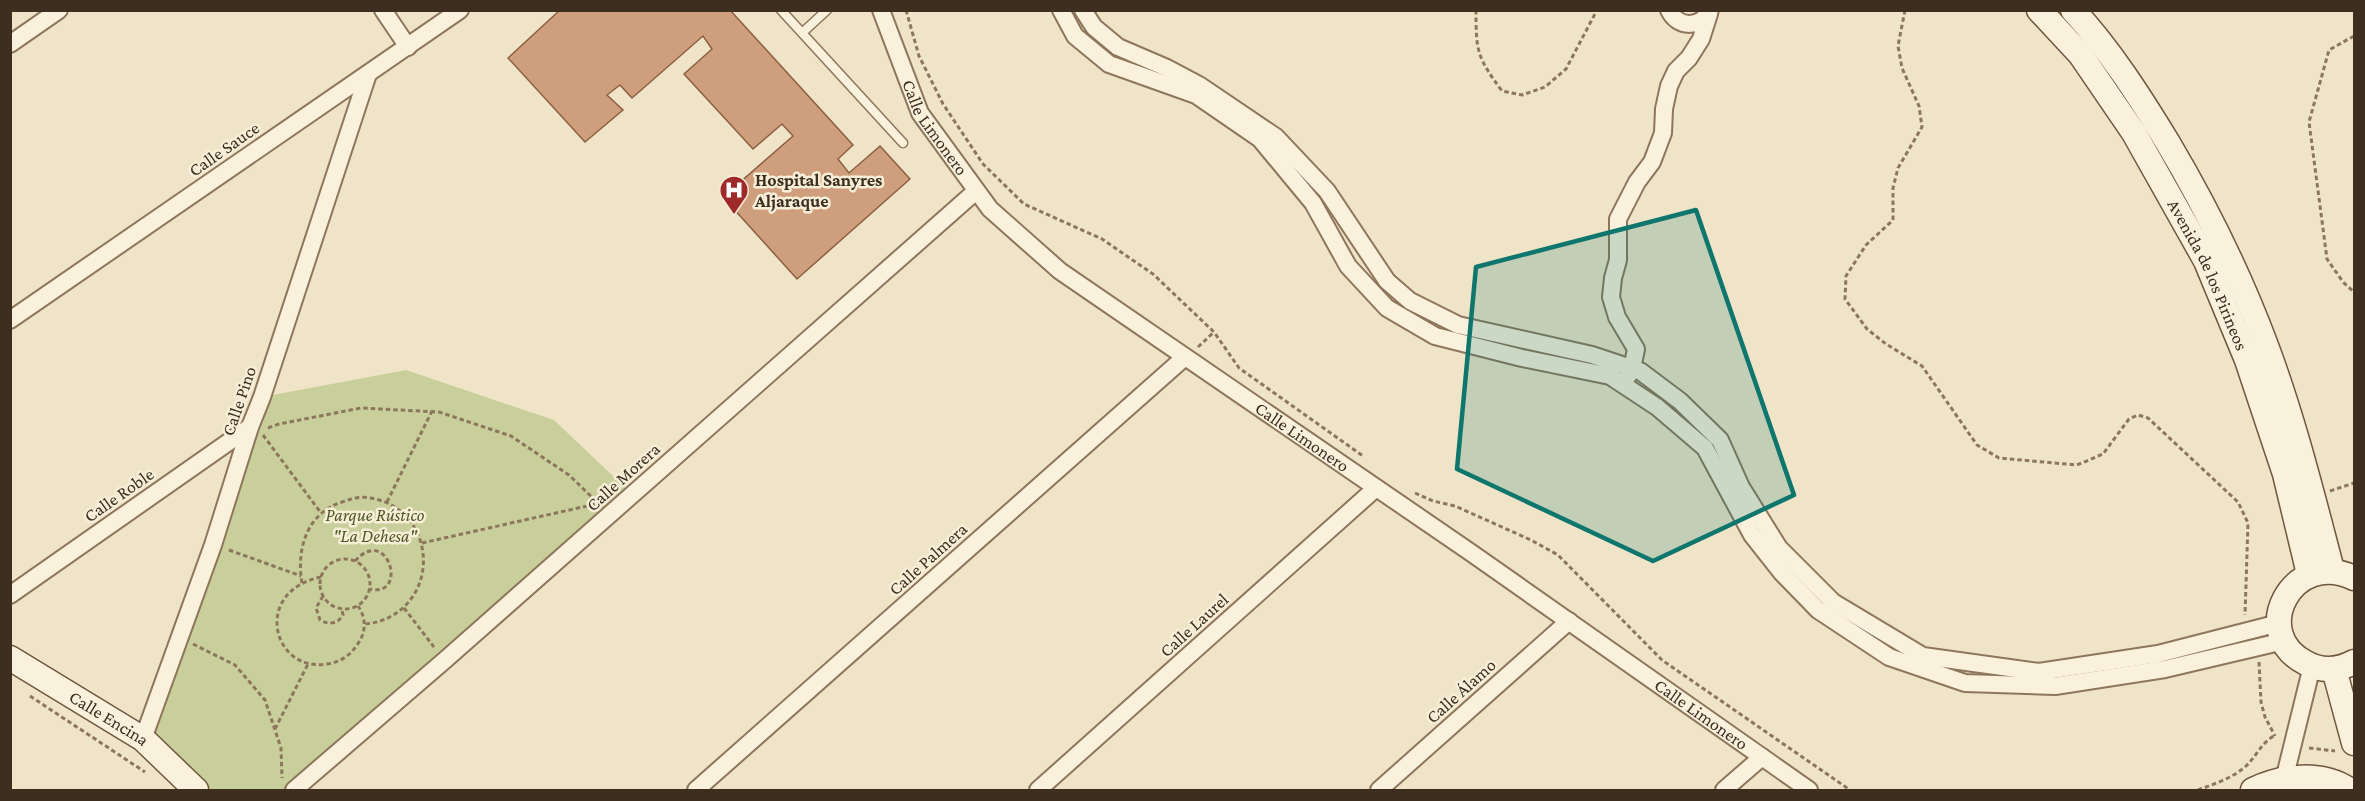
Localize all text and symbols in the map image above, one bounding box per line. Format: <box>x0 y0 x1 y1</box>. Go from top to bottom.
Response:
street label: Calle Limonero <box>898 77 972 179</box>
street label: Calle Sauce <box>185 117 263 180</box>
place label: Hospital Sanyres Aljaraque <box>754 170 882 212</box>
hospital icon: Hospital Sanyres Aljaraque <box>718 174 750 216</box>
street label: Avenida de los Pirineos <box>2163 196 2252 353</box>
street label: Calle Pino <box>218 364 260 438</box>
street label: Calle Limonero <box>1251 398 1353 476</box>
street label: Calle Morera <box>582 439 664 515</box>
street label: Calle Roble <box>80 464 158 526</box>
park label: Parque Rústico "La Dehesa" <box>326 505 425 546</box>
street label: Calle Palmera <box>885 519 971 599</box>
street label: Calle Laurel <box>1156 589 1233 661</box>
street label: Calle Álamo <box>1422 655 1500 727</box>
street label: Calle Limonero <box>1651 675 1752 754</box>
street label: Calle Encina <box>66 687 153 750</box>

